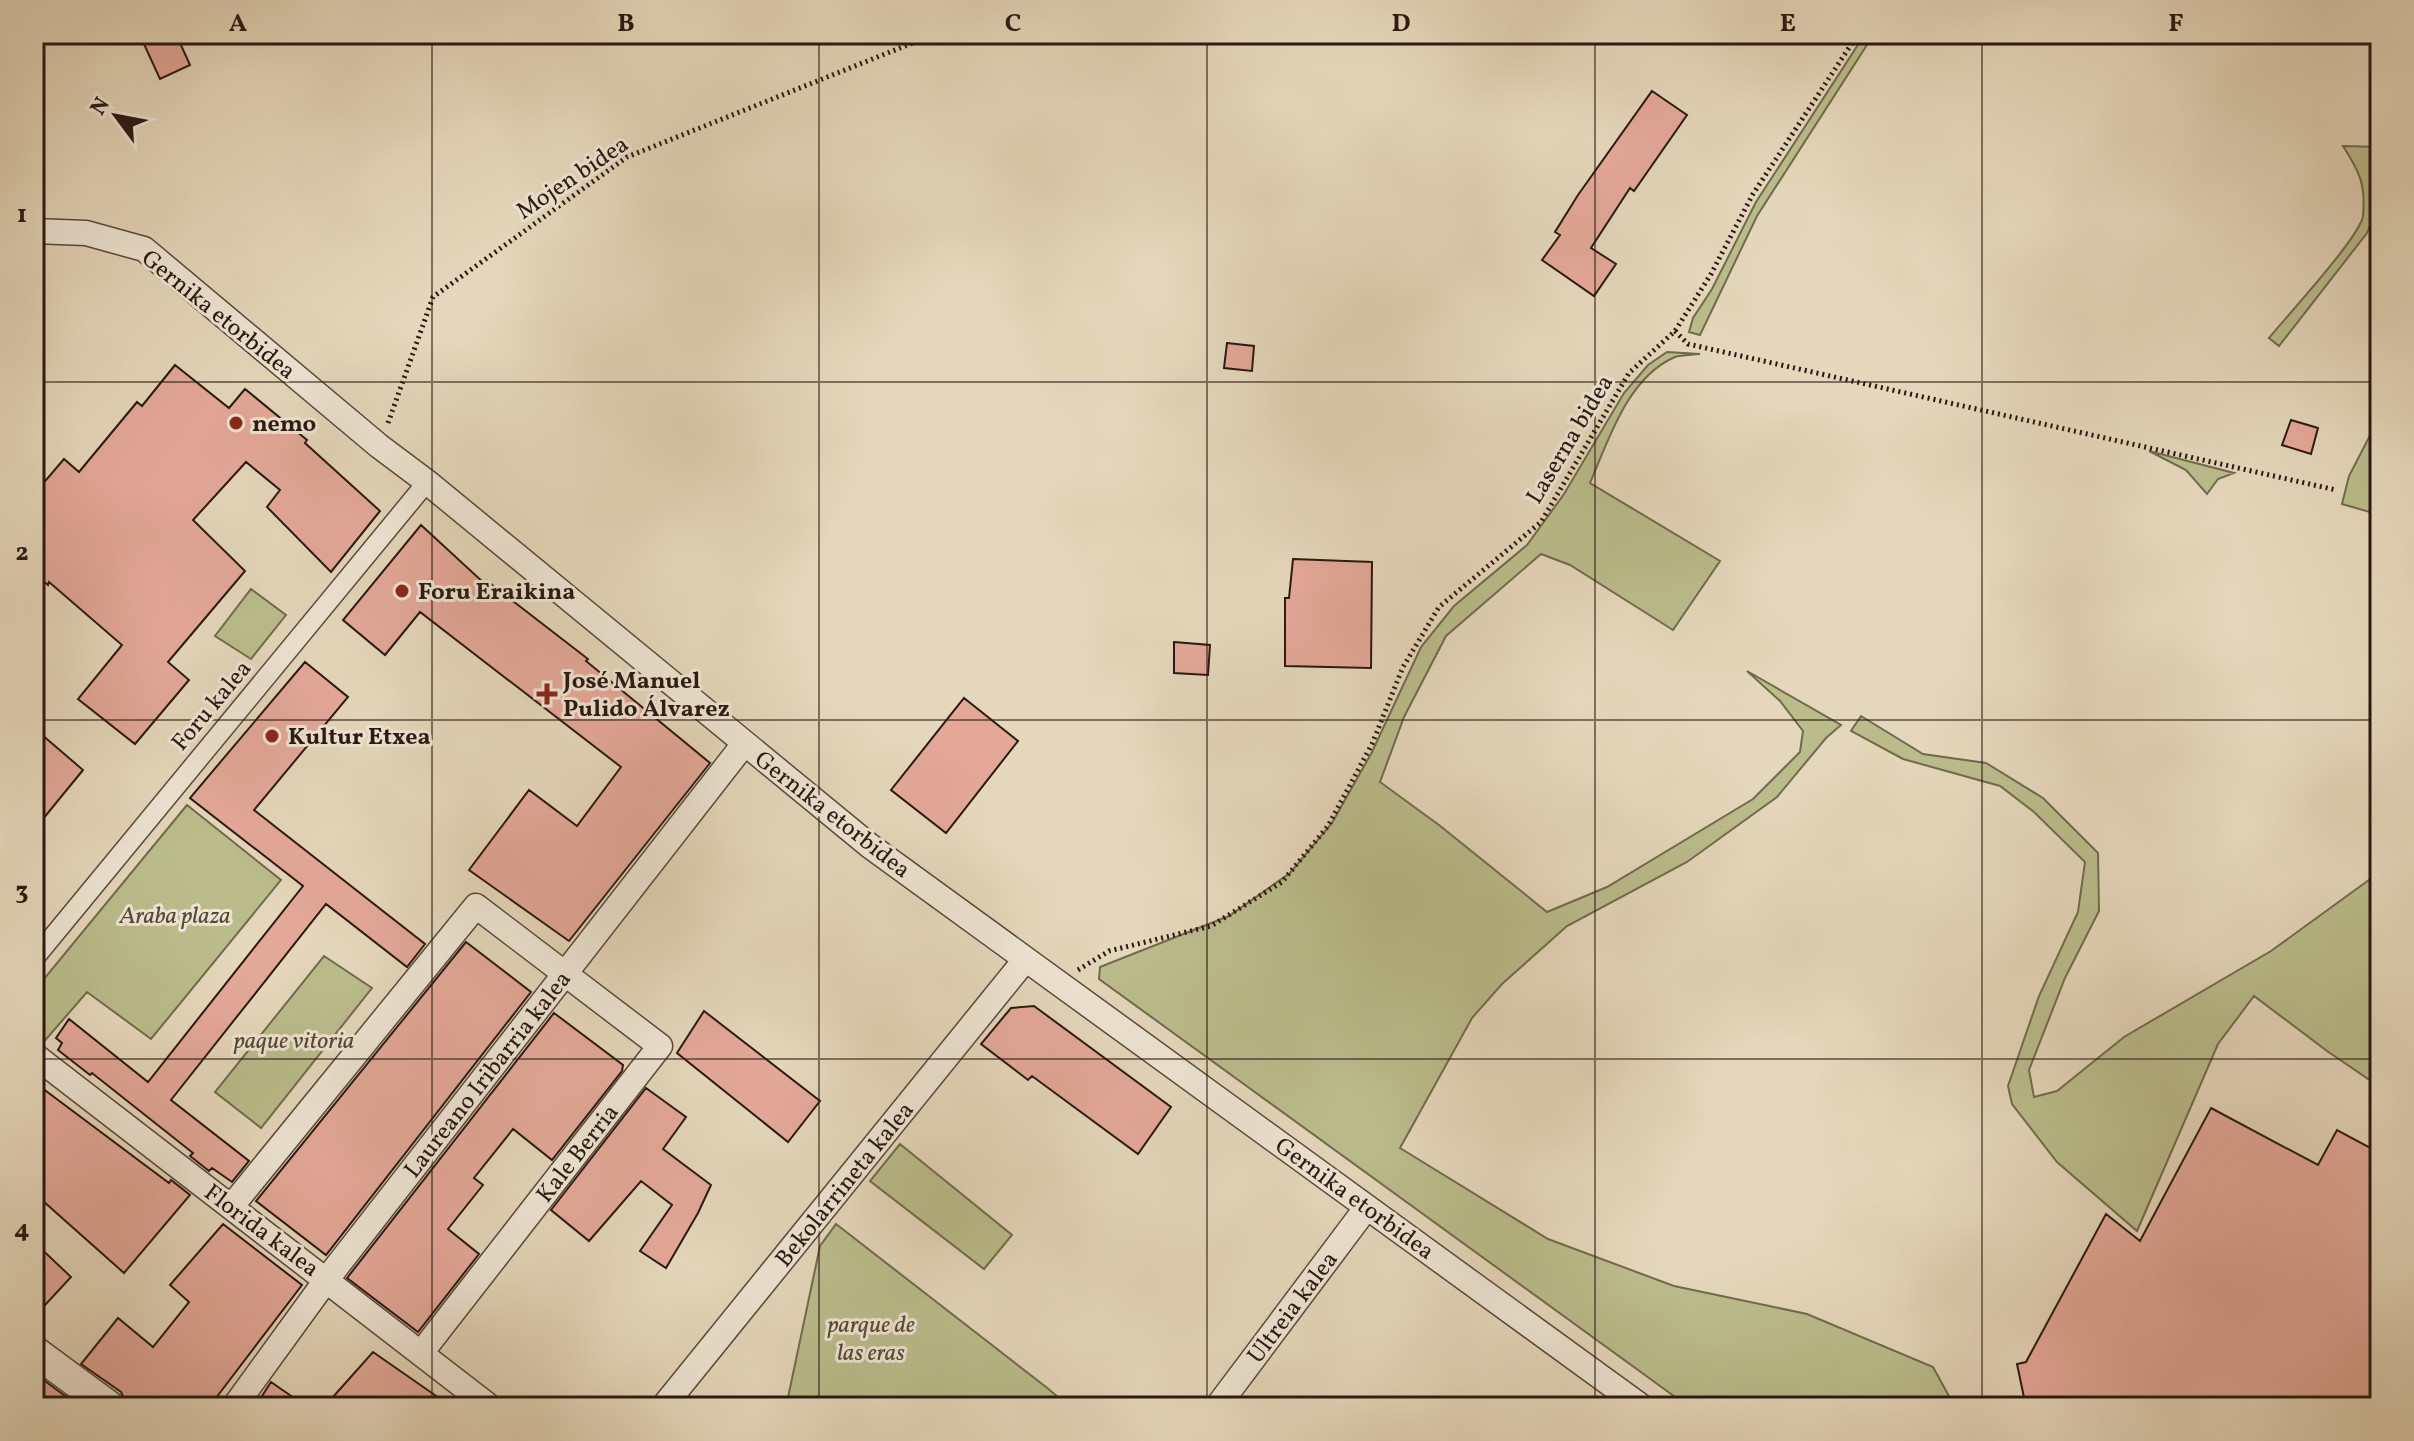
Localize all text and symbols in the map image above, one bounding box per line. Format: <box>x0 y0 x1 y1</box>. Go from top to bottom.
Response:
text: A <box>229 6 248 42</box>
text: B <box>617 6 635 42</box>
text: C <box>1005 6 1021 42</box>
text: D <box>1391 6 1411 42</box>
text: E <box>1780 6 1796 42</box>
text: F <box>2168 6 2184 42</box>
north arrow <box>76 76 156 156</box>
text: N <box>84 92 119 122</box>
street label: Mojen bidea <box>510 128 636 229</box>
text: 1 <box>17 197 27 233</box>
street label: Gernika etorbidea <box>133 243 302 389</box>
street label: Laserna bidea <box>1519 369 1623 511</box>
place label: nemo <box>252 408 316 442</box>
marker: nemo <box>227 414 245 432</box>
text: 2 <box>15 535 29 571</box>
place label: Foru Eraikina <box>418 576 575 610</box>
marker: Foru Eraikina <box>393 582 411 600</box>
street label: Foru kalea <box>164 654 261 759</box>
place label: José Manuel Pulido Álvarez <box>562 665 730 727</box>
marker: José Manuel Pulido Álvarez <box>538 685 556 703</box>
place label: Kultur Etxea <box>288 721 431 755</box>
marker: Kultur Etxea <box>263 727 281 745</box>
street label: Gernika etorbidea <box>746 744 917 887</box>
text: 3 <box>15 874 29 910</box>
park label: Araba plaza <box>118 900 231 934</box>
street label: Laureano Iribarria kalea <box>397 964 580 1186</box>
park label: paque vitoria <box>234 1025 354 1059</box>
street label: Bekolarrineta kalea <box>768 1095 923 1275</box>
street label: Kale Berria <box>529 1098 628 1211</box>
street label: Gernika etorbidea <box>1267 1130 1441 1269</box>
street label: Florida kalea <box>196 1177 326 1286</box>
text: 4 <box>14 1212 30 1248</box>
street label: Ultreia kalea <box>1240 1245 1347 1371</box>
park label: parque de las eras <box>827 1309 915 1371</box>

